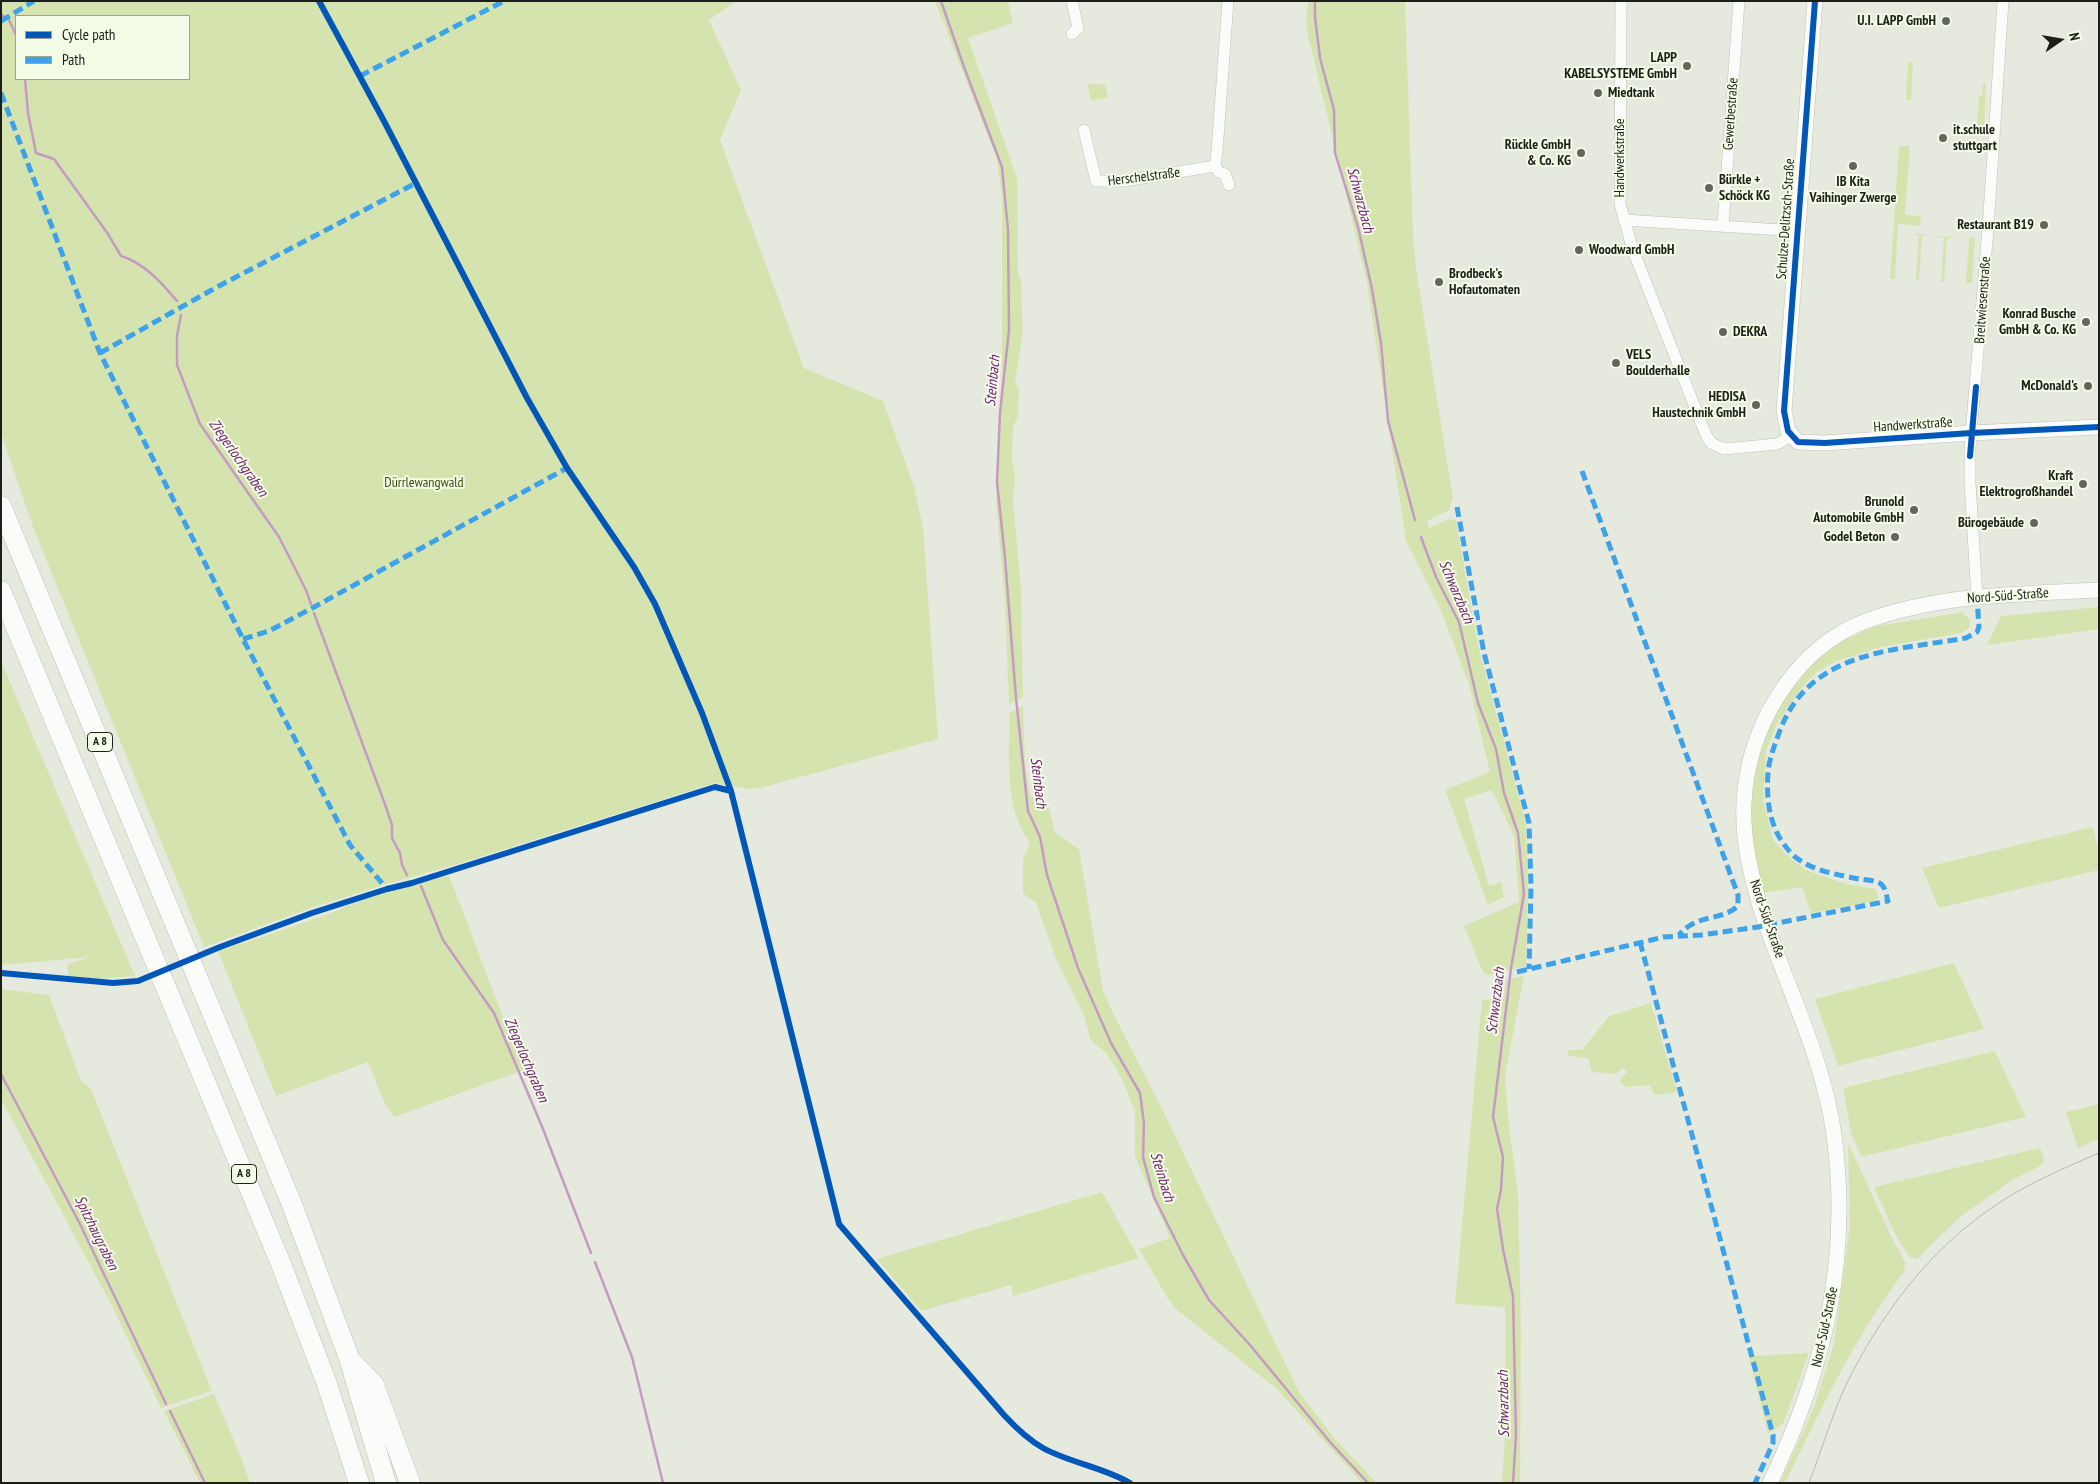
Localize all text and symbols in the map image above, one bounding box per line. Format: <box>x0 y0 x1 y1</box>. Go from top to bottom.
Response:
place label: U.I. LAPP GmbH <box>1857 13 1936 29</box>
legend <box>15 15 190 80</box>
marker: U.I. LAPP GmbH <box>1940 15 1952 27</box>
north arrow <box>2035 15 2085 65</box>
text: Cycle path <box>62 25 115 44</box>
text: N <box>2065 31 2084 42</box>
text: Path <box>62 50 85 69</box>
place label: LAPP KABELSYSTEME GmbH <box>1564 50 1677 82</box>
marker: LAPP KABELSYSTEME GmbH <box>1681 60 1693 72</box>
street label: Gewerbestraße <box>1720 77 1742 151</box>
place label: Miedtank <box>1608 85 1655 101</box>
marker: Miedtank <box>1592 87 1604 99</box>
street label: Handwerkstraße <box>1612 118 1628 198</box>
place label: it.schule stuttgart <box>1953 122 1997 154</box>
marker: it.schule stuttgart <box>1937 132 1949 144</box>
place label: Rückle GmbH & Co. KG <box>1505 137 1571 170</box>
marker: Rückle GmbH & Co. KG <box>1575 147 1587 159</box>
street label: Schulze-Delitzsch-Straße <box>1773 158 1799 280</box>
marker: IB Kita Vaihinger Zwerge <box>1847 160 1859 172</box>
street label: Herschelstraße <box>1107 164 1181 190</box>
water label: Schwarzbach <box>1343 165 1377 235</box>
place label: Bürkle + Schöck KG <box>1719 172 1770 204</box>
place label: IB Kita Vaihinger Zwerge <box>1810 174 1896 206</box>
marker: Bürkle + Schöck KG <box>1703 182 1715 194</box>
place label: Restaurant B19 <box>1957 217 2034 233</box>
marker: Restaurant B19 <box>2038 219 2050 231</box>
place label: Woodward GmbH <box>1589 242 1674 258</box>
marker: Woodward GmbH <box>1573 244 1585 256</box>
street label: Breitwiesenstraße <box>1972 256 1994 344</box>
place label: Brodbeck's Hofautomaten <box>1449 266 1520 298</box>
marker: Brodbeck's Hofautomaten <box>1433 276 1445 288</box>
place label: Konrad Busche GmbH & Co. KG <box>1999 306 2076 338</box>
marker: Konrad Busche GmbH & Co. KG <box>2080 316 2092 328</box>
place label: DEKRA <box>1733 324 1767 340</box>
marker: DEKRA <box>1717 326 1729 338</box>
place label: VELS Boulderhalle <box>1626 347 1690 380</box>
water label: Steinbach <box>982 355 1004 407</box>
marker: VELS Boulderhalle <box>1610 357 1622 369</box>
place label: McDonald's <box>2021 378 2078 394</box>
marker: McDonald's <box>2082 380 2094 392</box>
place label: HEDISA Haustechnik GmbH <box>1652 389 1746 422</box>
marker: HEDISA Haustechnik GmbH <box>1750 399 1762 411</box>
street label: Handwerkstraße <box>1873 414 1953 436</box>
water label: Ziegerlochgraben <box>205 416 271 500</box>
place label: Kraft Elektrogroßhandel <box>1979 468 2073 501</box>
park label: Dürrlewangwald <box>384 475 464 491</box>
marker: Kraft Elektrogroßhandel <box>2077 478 2089 490</box>
place label: Brunold Automobile GmbH <box>1813 494 1904 526</box>
marker: Brunold Automobile GmbH <box>1908 504 1920 516</box>
place label: Bürogebäude <box>1958 515 2024 531</box>
marker: Bürogebäude <box>2028 517 2040 529</box>
place label: Godel Beton <box>1824 529 1885 545</box>
marker: Godel Beton <box>1889 531 1901 543</box>
water label: Schwarzbach <box>1435 558 1477 626</box>
street label: Nord-Süd-Straße <box>1967 585 2049 607</box>
road number: A 8 <box>88 732 112 752</box>
water label: Steinbach <box>1026 757 1050 809</box>
street label: Nord-Süd-Straße <box>1746 878 1788 960</box>
water label: Schwarzbach <box>1483 967 1509 1035</box>
water label: Ziegerlochgraben <box>500 1015 552 1105</box>
water label: Steinbach <box>1146 1150 1178 1204</box>
road number: A 8 <box>232 1164 256 1184</box>
water label: Spitzhaugraben <box>70 1193 122 1273</box>
street label: Nord-Süd-Straße <box>1808 1285 1842 1369</box>
water label: Schwarzbach <box>1494 1370 1514 1438</box>

